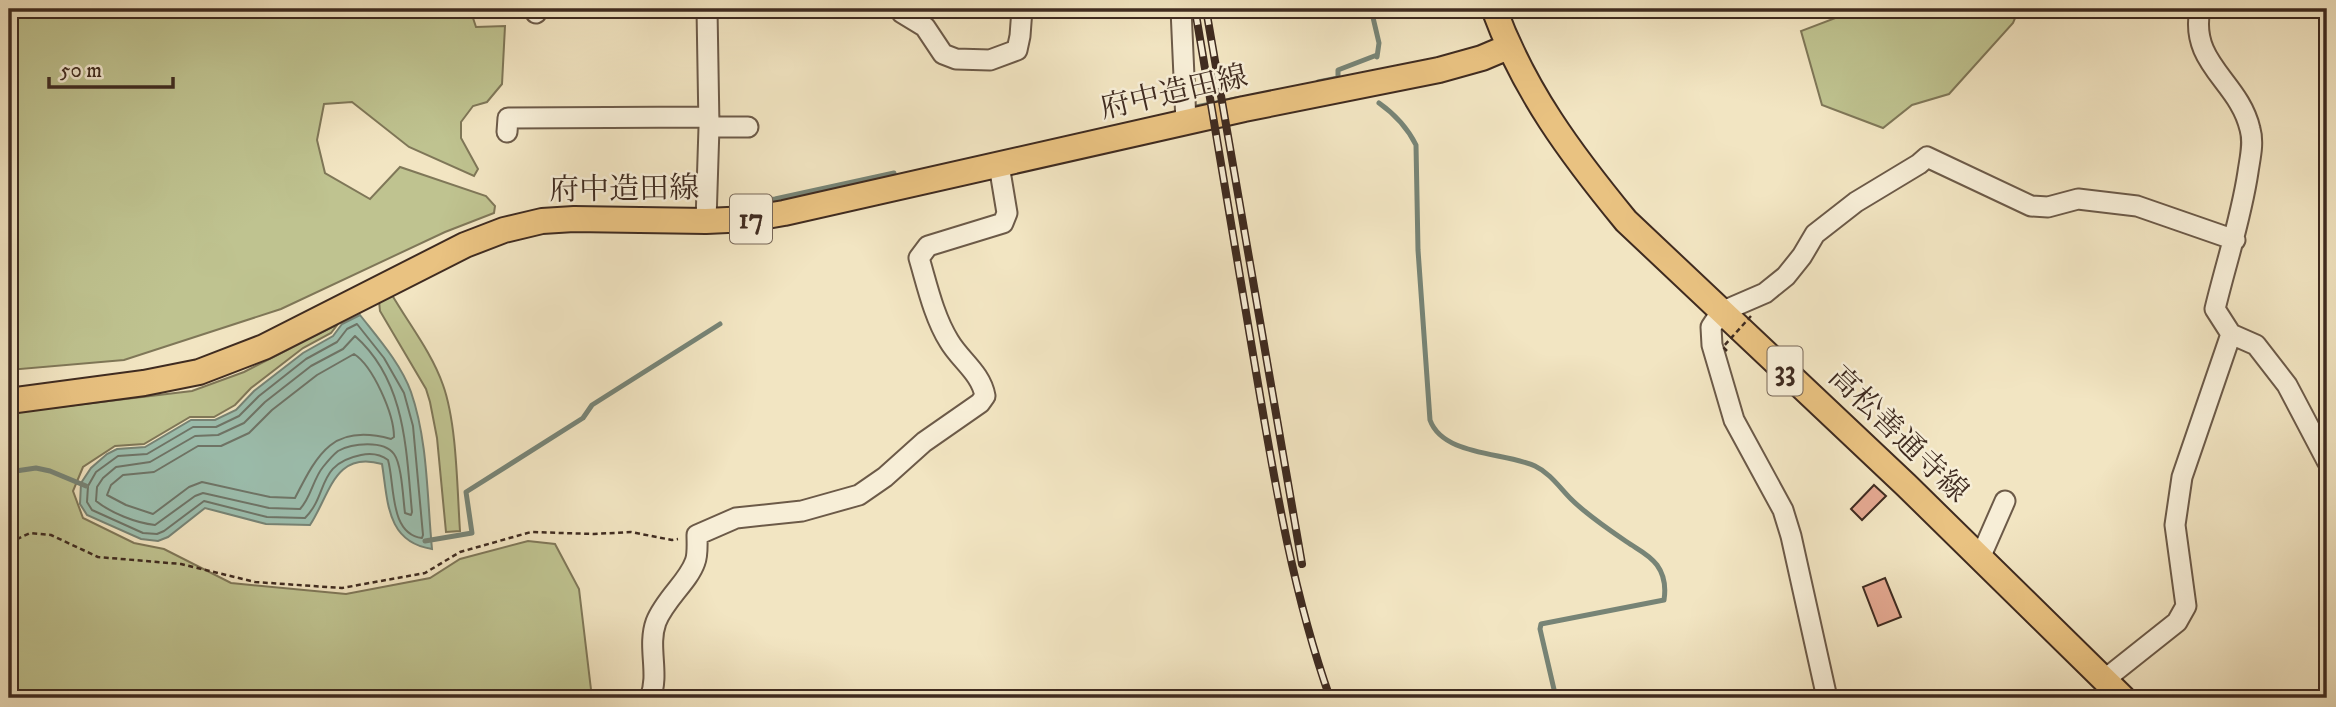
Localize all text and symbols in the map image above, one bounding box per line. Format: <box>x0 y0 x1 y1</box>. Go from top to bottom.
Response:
scale bar <box>49 46 173 90</box>
text: 50 m <box>60 58 102 84</box>
street label: 府中造田線 <box>1097 58 1251 128</box>
street label: 府中造田線 <box>549 170 699 210</box>
road number: 17 <box>730 194 772 244</box>
road number: 33 <box>1768 346 1802 396</box>
street label: 高松善通寺線 <box>1820 359 1976 511</box>

